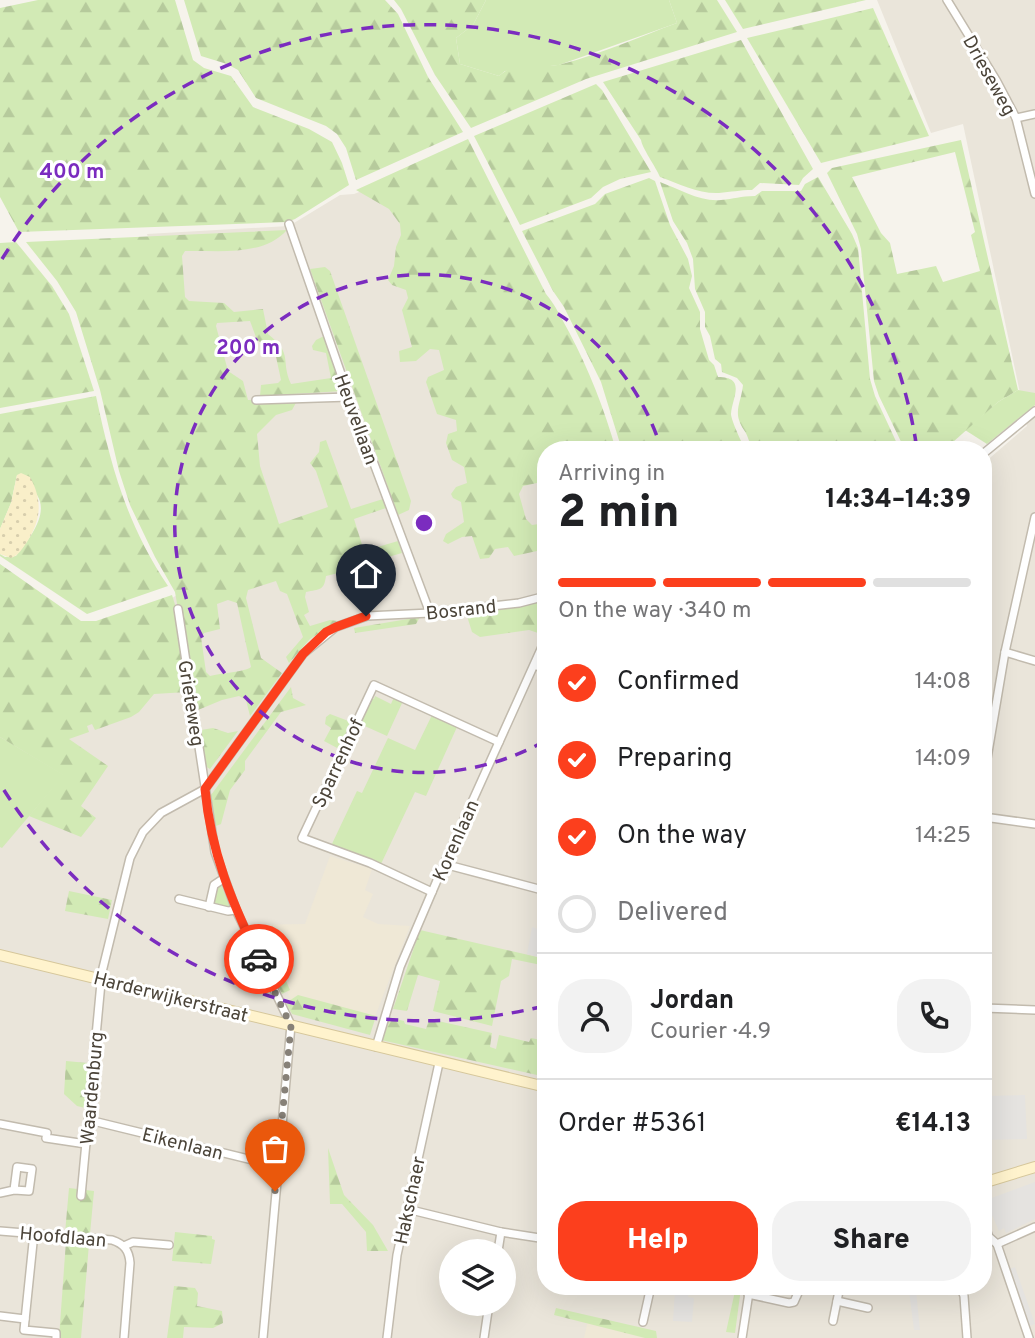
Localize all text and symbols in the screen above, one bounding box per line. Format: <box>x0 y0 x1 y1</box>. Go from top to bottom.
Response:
street label: Drieseweg <box>956 31 1020 121</box>
text: 400 m <box>40 159 104 186</box>
text: 200 m <box>216 335 280 362</box>
street label: Heuvellaan <box>328 371 383 469</box>
text: Arriving in <box>558 460 665 489</box>
text: 14:34–14:39 <box>825 484 971 517</box>
text: 2 min <box>558 485 680 544</box>
centre of rings <box>412 511 436 535</box>
pin <box>336 544 396 616</box>
icon: home <box>347 555 385 593</box>
street label: Bosrand <box>425 595 498 627</box>
text: On the way · 340 m <box>558 597 752 626</box>
street label: Grieteweg <box>171 659 209 748</box>
icon: check <box>558 664 596 702</box>
text: Confirmed <box>617 666 740 699</box>
text: 14:08 <box>915 668 971 697</box>
street label: Sparrenhof <box>308 715 370 812</box>
icon: check <box>558 741 596 779</box>
text: Preparing <box>617 743 732 776</box>
text: 14:09 <box>915 745 971 774</box>
street label: Korenlaan <box>428 796 485 885</box>
icon: check <box>558 818 596 856</box>
text: On the way <box>617 820 747 853</box>
text: 14:25 <box>915 822 971 851</box>
text: Delivered <box>617 897 728 930</box>
courier <box>224 924 294 994</box>
icon: car <box>240 940 278 978</box>
street label: Harderwijkerstraat <box>91 967 250 1029</box>
button: person <box>558 979 632 1053</box>
button: phone <box>897 979 971 1053</box>
text: Jordan <box>650 985 734 1018</box>
text: Courier · 4.9 <box>650 1018 771 1047</box>
street label: Waardenburg <box>76 1031 110 1146</box>
text: Order #5361 <box>558 1108 706 1141</box>
text: €14.13 <box>895 1108 971 1141</box>
pin <box>245 1119 305 1191</box>
street label: Eikenlaan <box>139 1123 226 1167</box>
icon: bag <box>256 1130 294 1168</box>
street label: Hakschaer <box>390 1154 432 1247</box>
button: Help <box>558 1201 758 1281</box>
button: Share <box>772 1201 971 1281</box>
street label: Hoofdlaan <box>18 1222 107 1254</box>
map controls <box>439 1239 516 1316</box>
button: layers <box>439 1239 516 1316</box>

